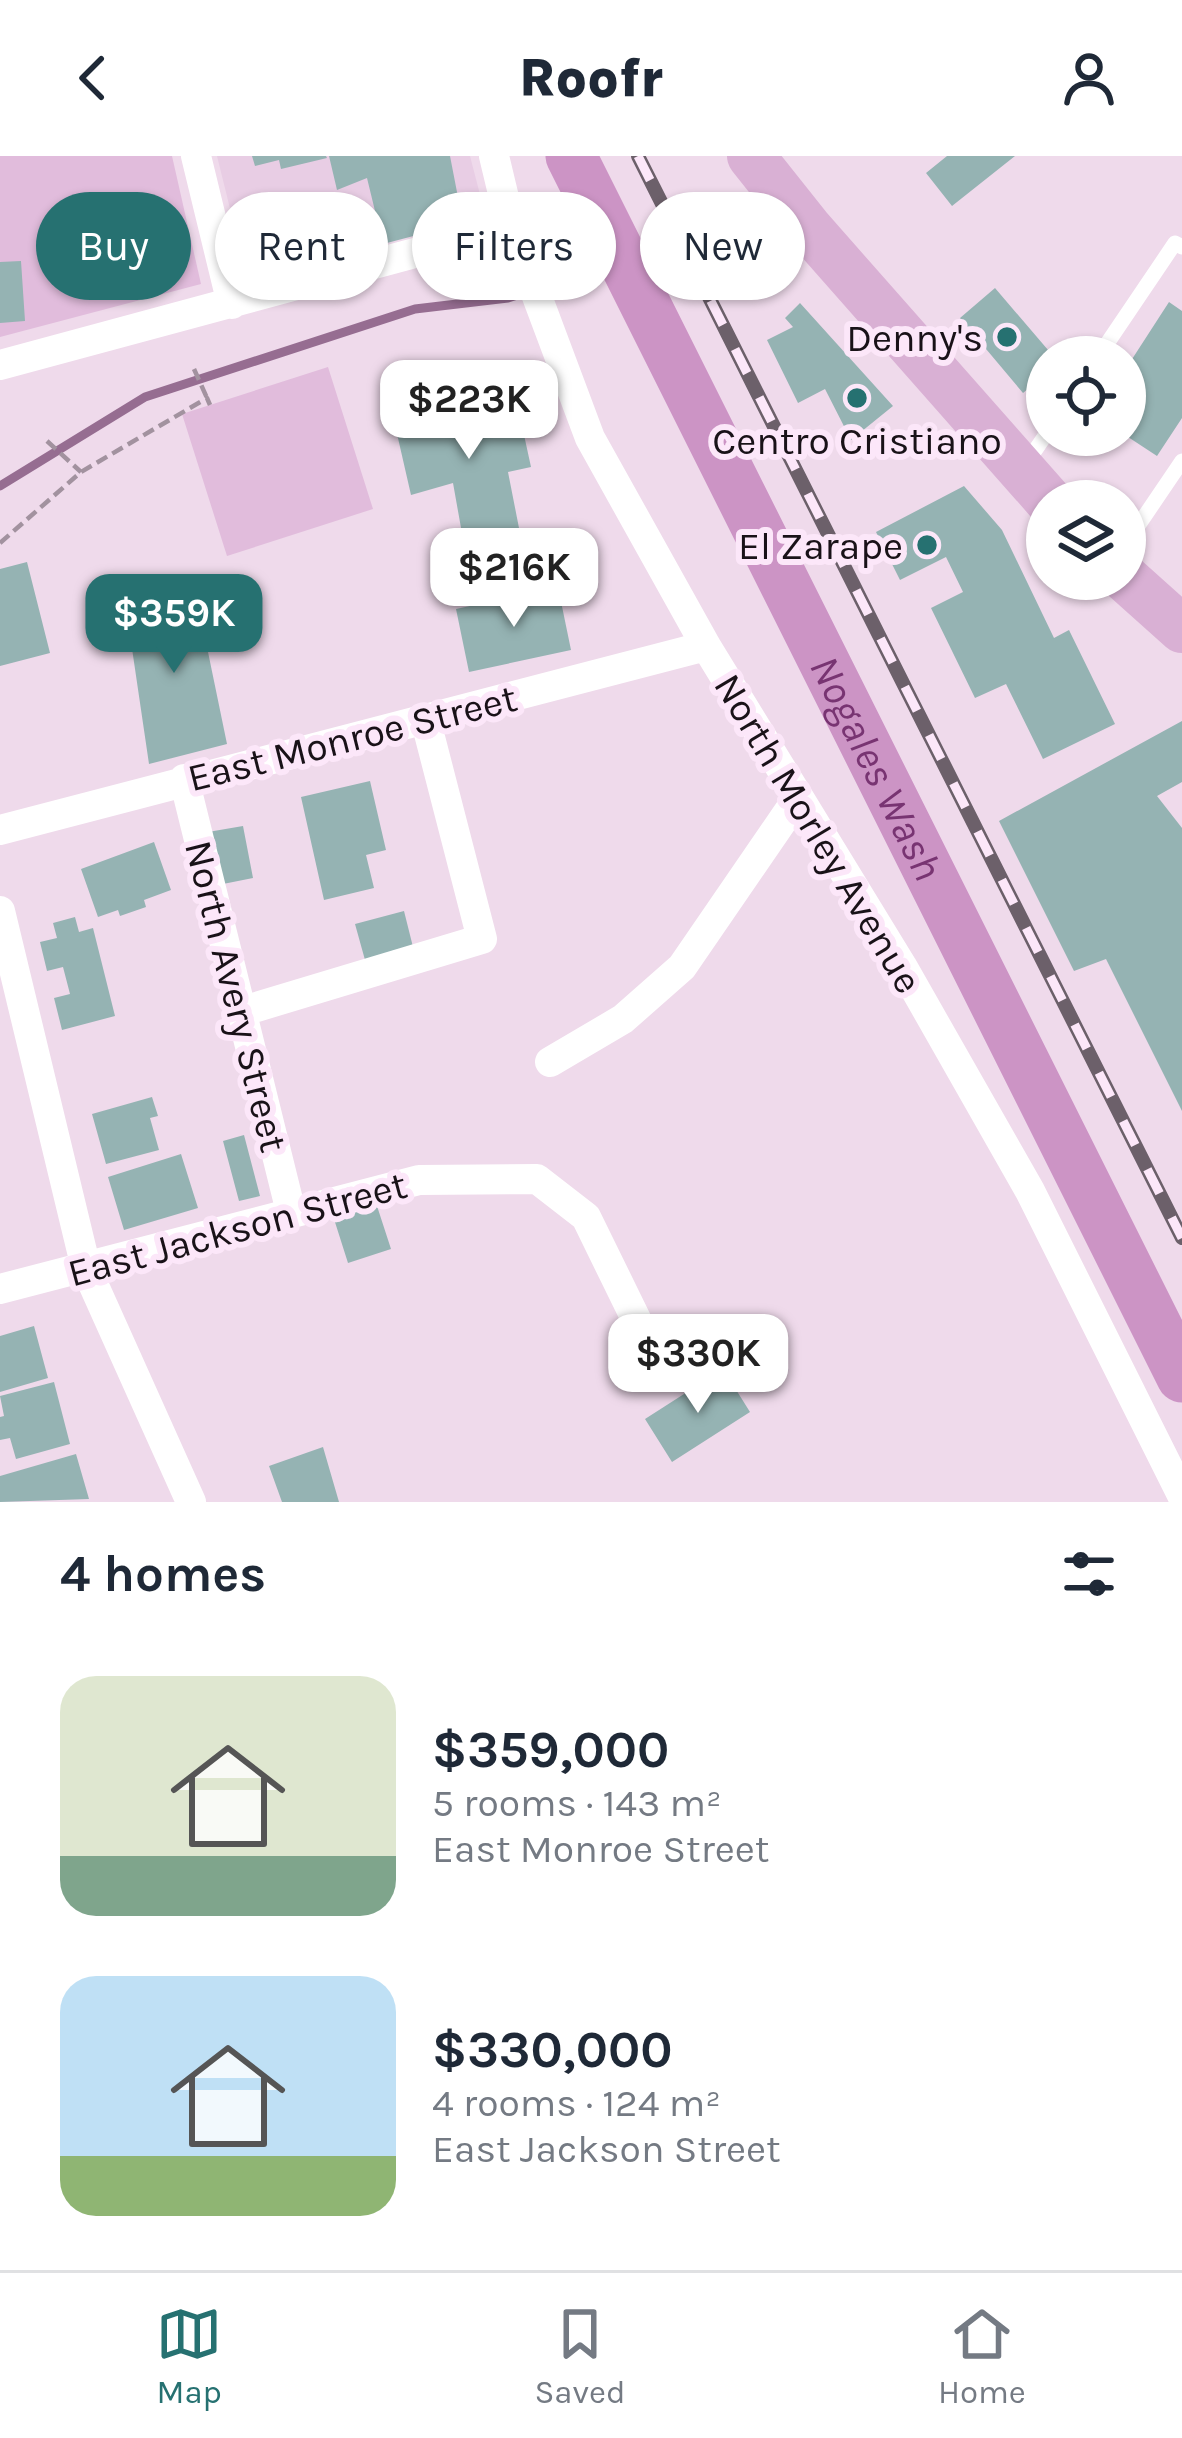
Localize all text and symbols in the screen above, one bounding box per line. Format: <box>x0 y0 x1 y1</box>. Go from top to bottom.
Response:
icon: back <box>60 45 126 111</box>
icon: person <box>1056 45 1122 111</box>
text: Roofr <box>519 46 663 110</box>
chip: Buy <box>36 192 191 300</box>
chip: Rent <box>215 192 388 300</box>
chip: Filters <box>412 192 616 300</box>
chip: New <box>640 192 805 300</box>
place label: Denny's <box>846 315 983 361</box>
marker: Denny's <box>994 324 1020 350</box>
map controls <box>1026 336 1146 600</box>
button: locate <box>1026 336 1146 456</box>
pin: $223K <box>385 360 553 462</box>
text: $223K <box>407 376 531 422</box>
marker: Centro Cristiano <box>844 385 870 411</box>
place label: Centro Cristiano <box>712 418 1002 464</box>
button: layers <box>1026 480 1146 600</box>
place label: El Zarape <box>738 523 903 569</box>
pin: $216K <box>430 528 598 630</box>
marker: El Zarape <box>914 532 940 558</box>
text: $216K <box>457 544 571 590</box>
pin: $359K <box>90 574 258 676</box>
text: $359K <box>112 590 236 636</box>
water label: Nogales Wash <box>799 648 953 889</box>
street label: North Morley Avenue <box>705 665 932 1002</box>
street label: East Monroe Street <box>183 675 522 801</box>
street label: North Avery Street <box>175 836 297 1157</box>
street label: East Jackson Street <box>63 1162 412 1296</box>
pin: $330K <box>614 1314 782 1416</box>
text: $330K <box>635 1330 761 1376</box>
icon: filters <box>1056 1541 1122 1607</box>
text: 4 homes <box>60 1544 266 1604</box>
text: $359,000 <box>432 1720 669 1780</box>
icon: home <box>156 1724 300 1868</box>
text: 5 rooms · 143 m² <box>432 1780 722 1826</box>
text: East Monroe Street <box>432 1826 769 1872</box>
text: $330,000 <box>432 2020 673 2080</box>
icon: home <box>156 2024 300 2168</box>
text: 4 rooms · 124 m² <box>432 2080 721 2126</box>
text: East Jackson Street <box>432 2126 781 2172</box>
tab: Map <box>156 2301 222 2411</box>
tab: Saved <box>534 2301 626 2411</box>
tab: Home <box>938 2301 1026 2411</box>

